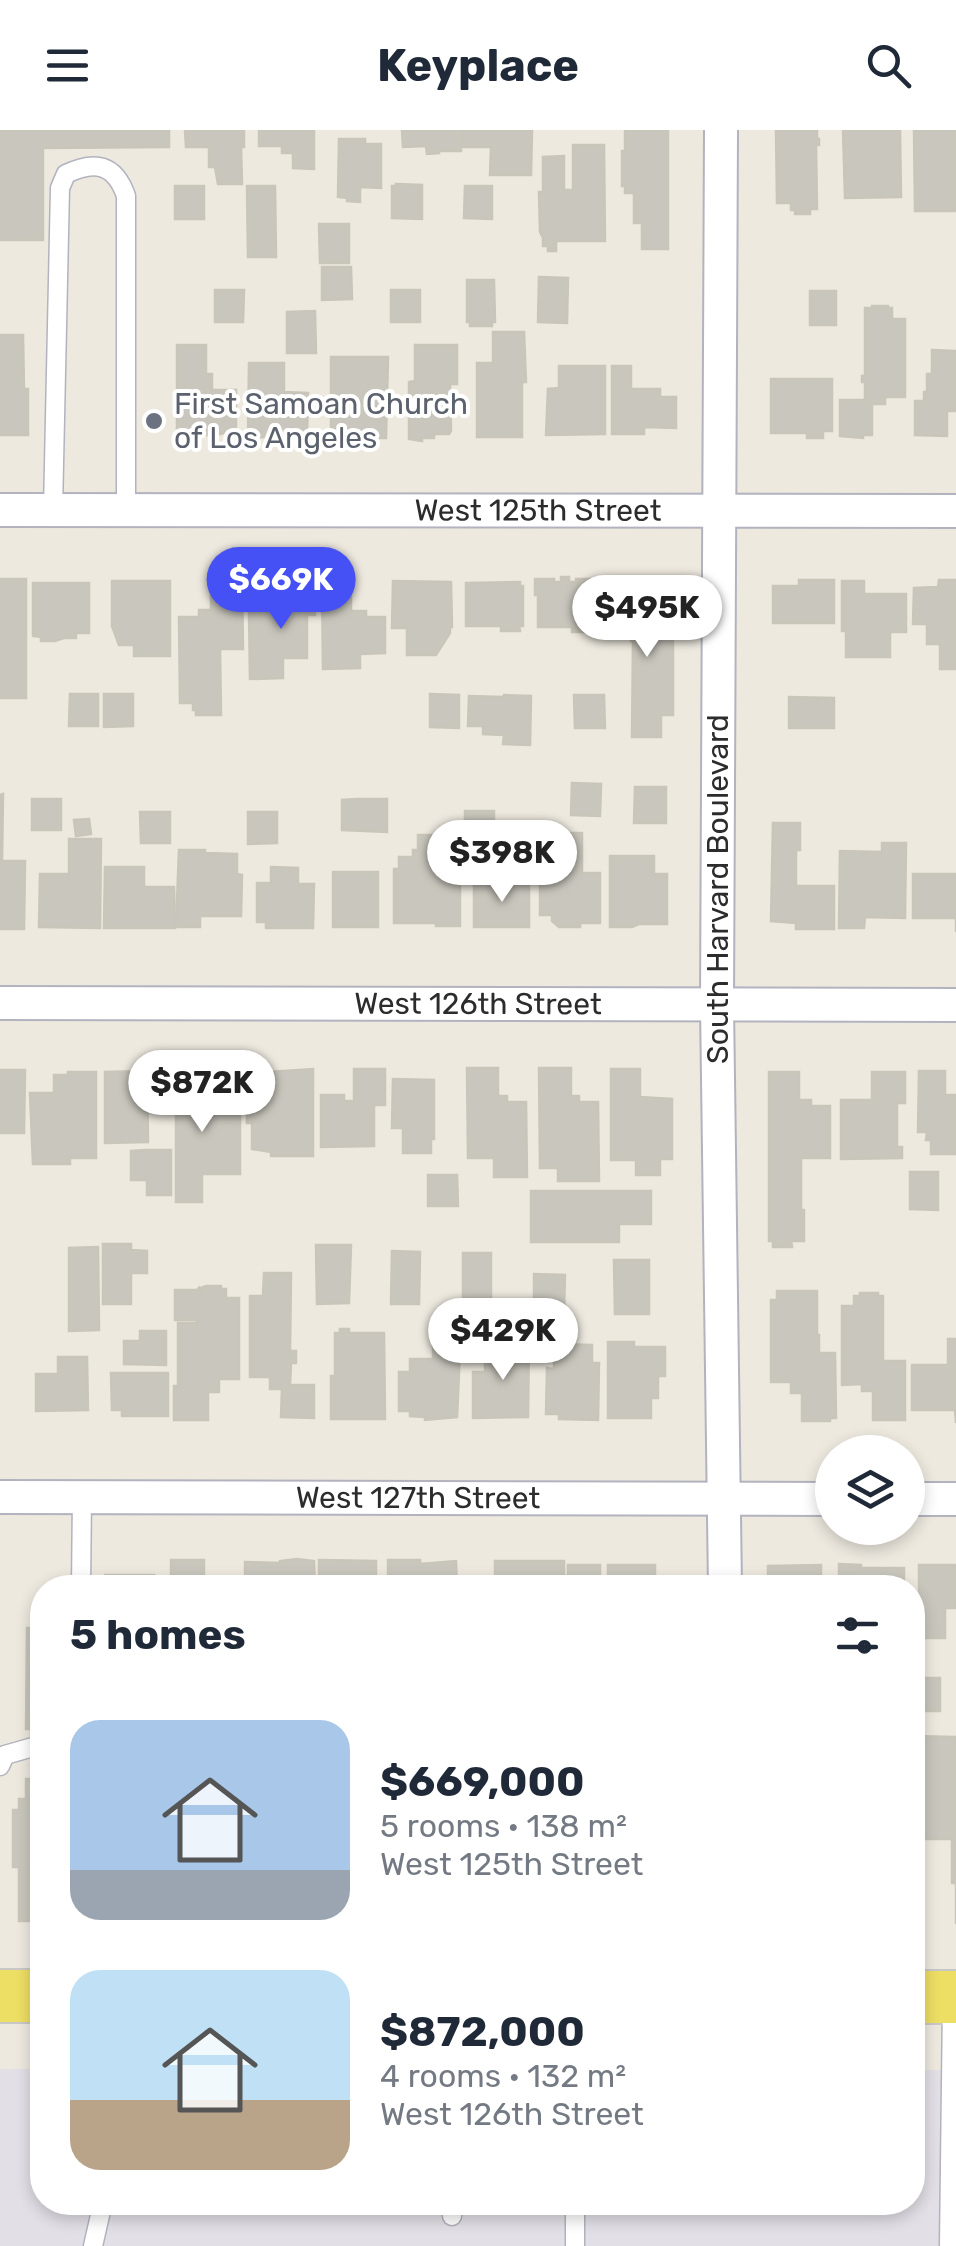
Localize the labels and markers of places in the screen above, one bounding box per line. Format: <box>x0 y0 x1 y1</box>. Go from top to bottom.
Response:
place label: First Samoan Church of Los Angeles <box>174 386 468 456</box>
marker: First Samoan Church of Los Angeles <box>143 410 165 432</box>
pin: $669K <box>211 547 351 632</box>
pin: $495K <box>577 575 717 660</box>
pin: $398K <box>432 820 572 905</box>
pin: $872K <box>132 1050 272 1135</box>
pin: $429K <box>433 1298 573 1383</box>

